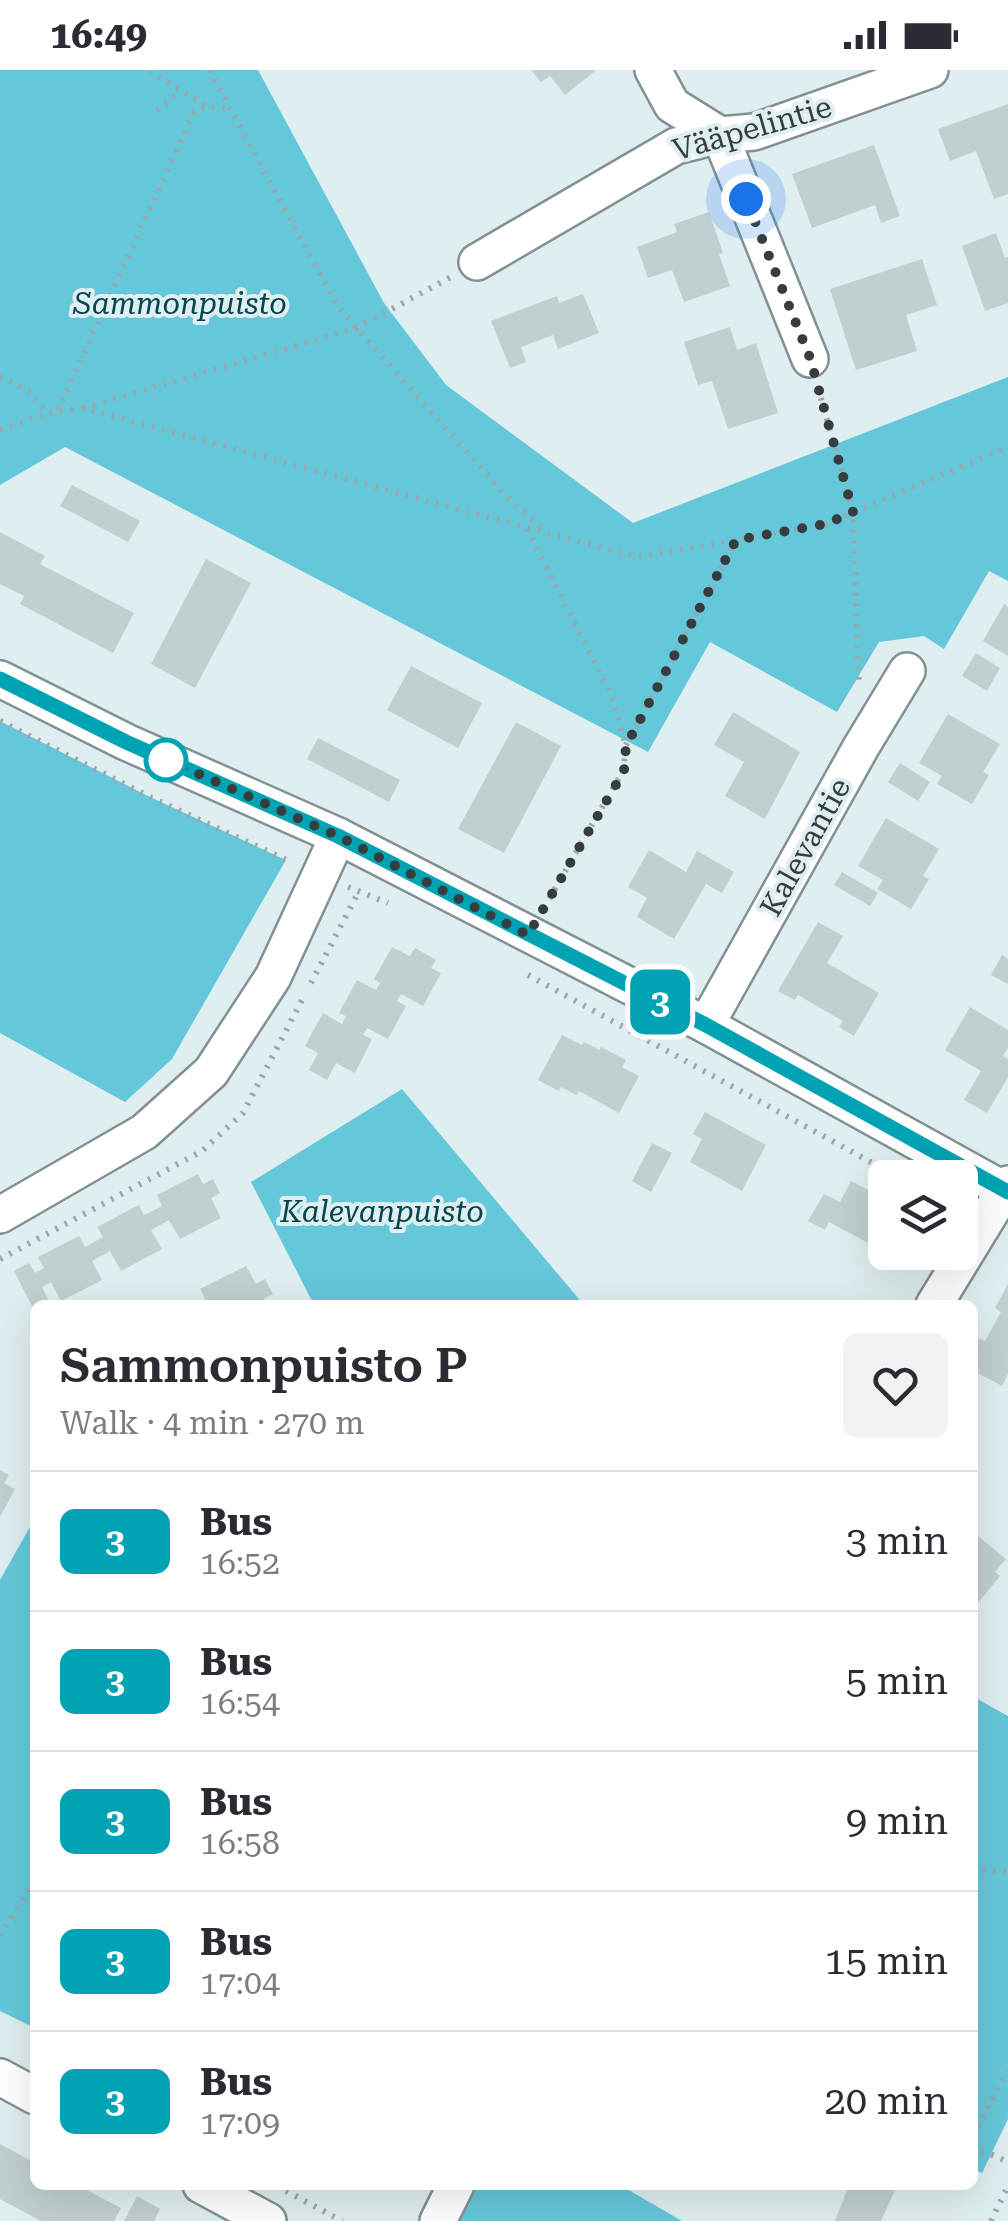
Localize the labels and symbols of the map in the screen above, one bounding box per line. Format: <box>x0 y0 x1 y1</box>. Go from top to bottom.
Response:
street label: Vääpelintie <box>669 89 835 167</box>
your location <box>721 174 771 224</box>
park label: Sammonpuisto <box>72 286 287 321</box>
unlabelled marker <box>145 739 187 781</box>
street label: Kalevantie <box>753 772 857 922</box>
line badge: 3 <box>628 970 692 1034</box>
park label: Kalevanpuisto <box>279 1194 484 1229</box>

